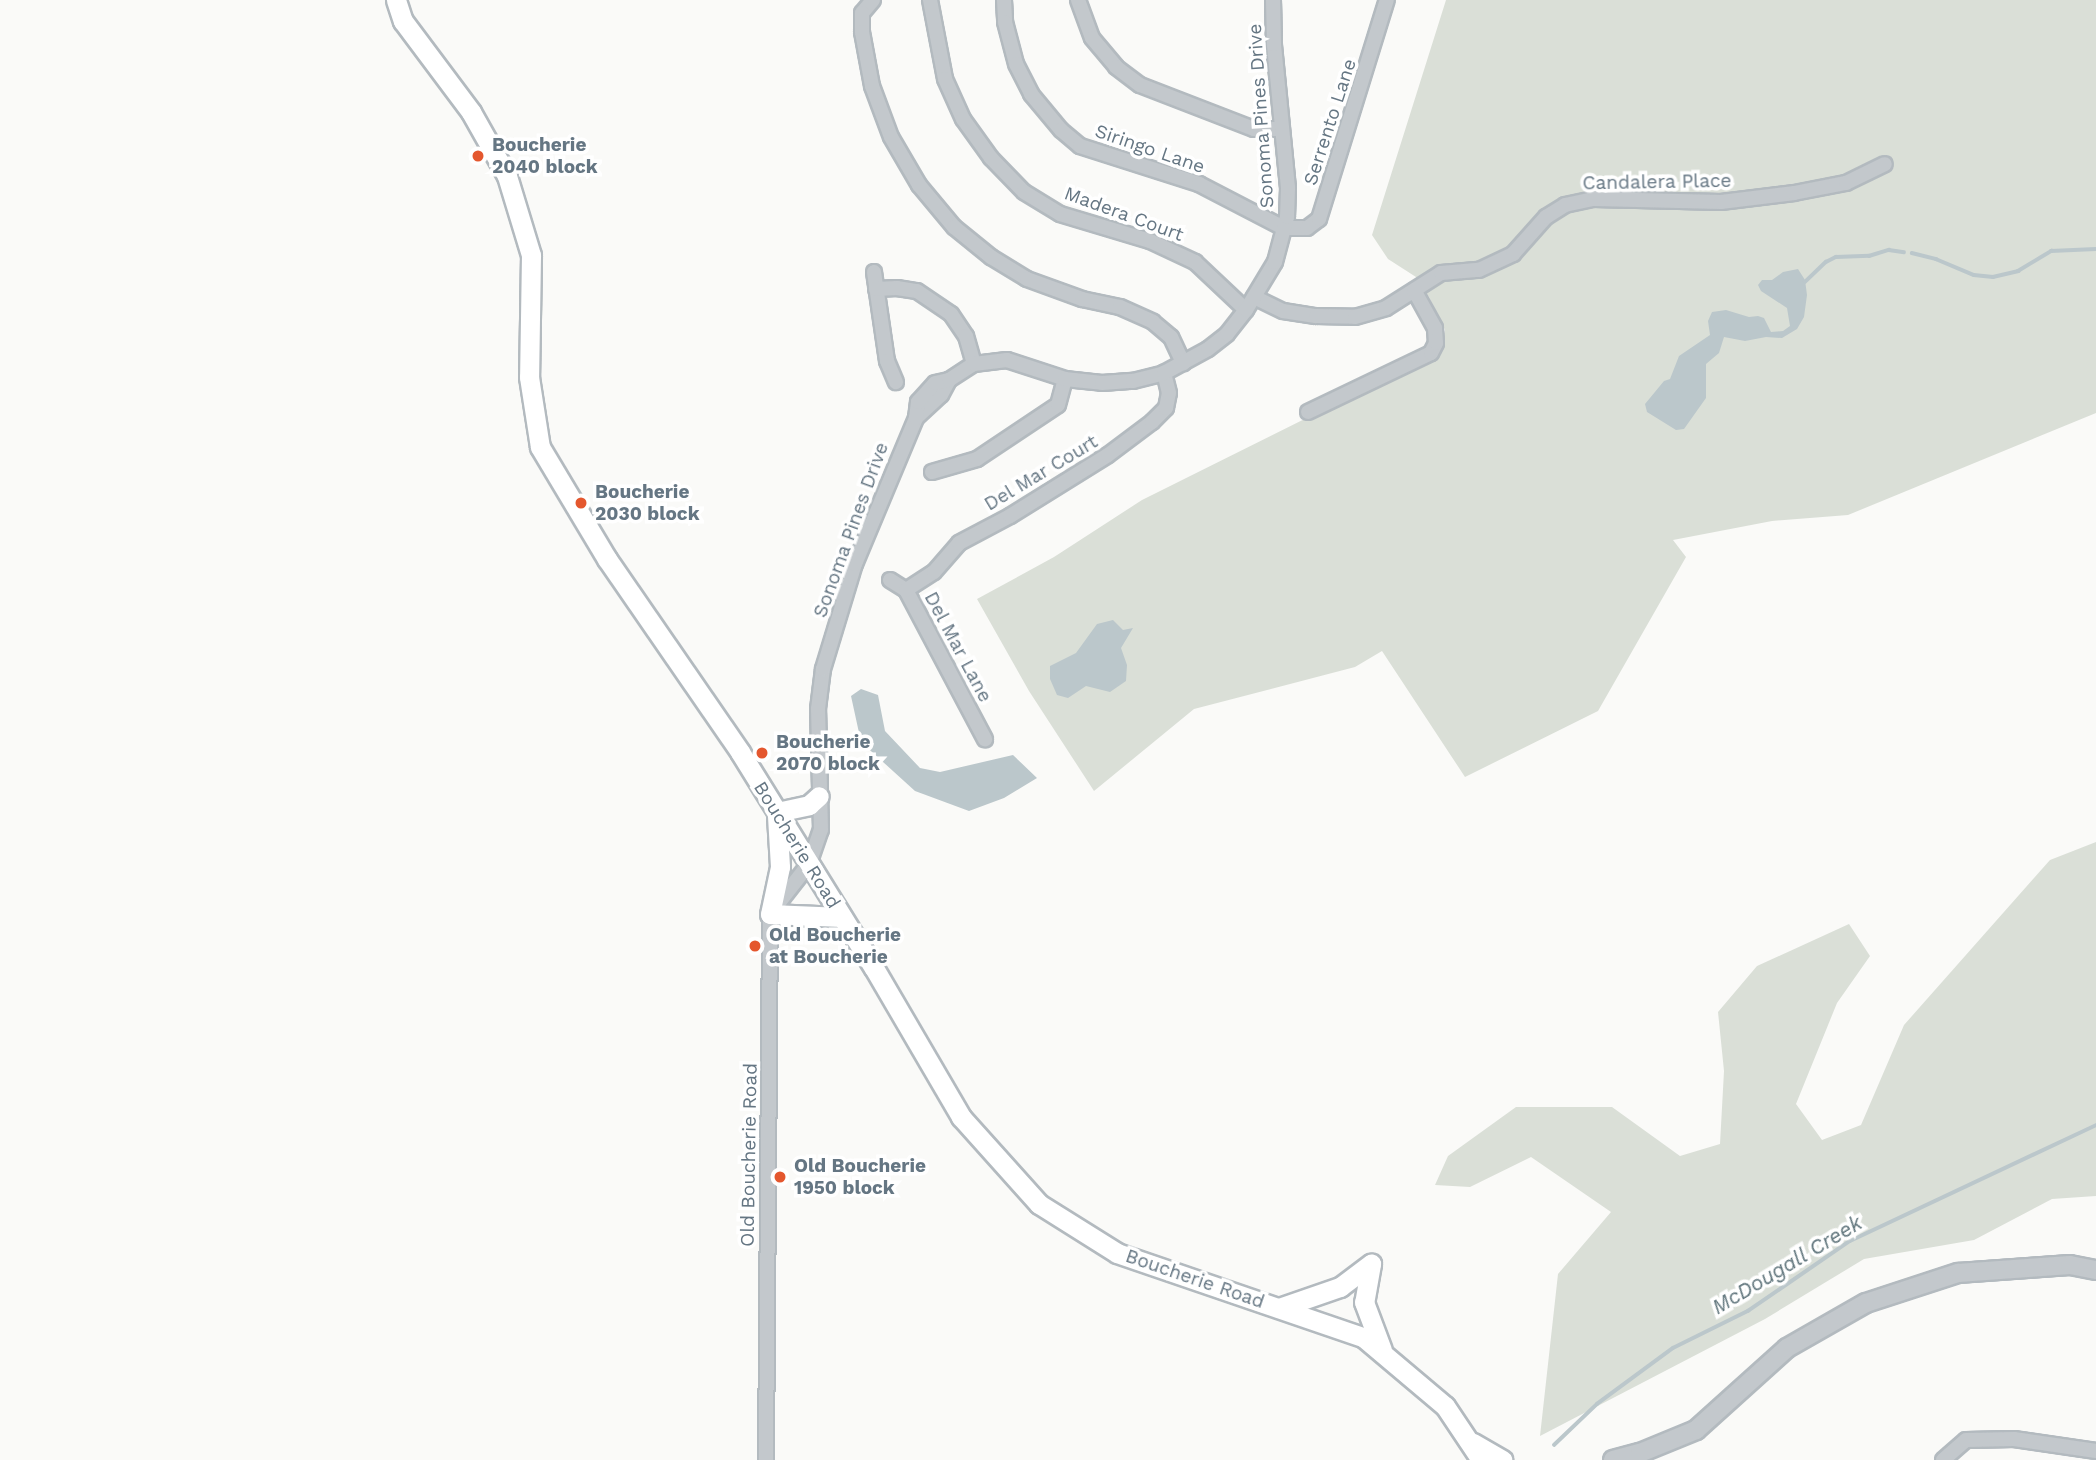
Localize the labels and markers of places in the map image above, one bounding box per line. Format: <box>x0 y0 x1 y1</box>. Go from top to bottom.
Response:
place label: Boucherie 2040 block <box>492 134 598 178</box>
marker: Boucherie 2040 block <box>470 148 486 164</box>
place label: Boucherie 2030 block <box>595 481 699 525</box>
marker: Boucherie 2030 block <box>573 495 589 511</box>
place label: Boucherie 2070 block <box>776 731 880 775</box>
marker: Boucherie 2070 block <box>754 745 770 761</box>
place label: Old Boucherie at Boucherie <box>769 924 901 968</box>
marker: Old Boucherie at Boucherie <box>747 938 763 954</box>
place label: Old Boucherie 1950 block <box>794 1155 926 1199</box>
marker: Old Boucherie 1950 block <box>772 1169 788 1185</box>

